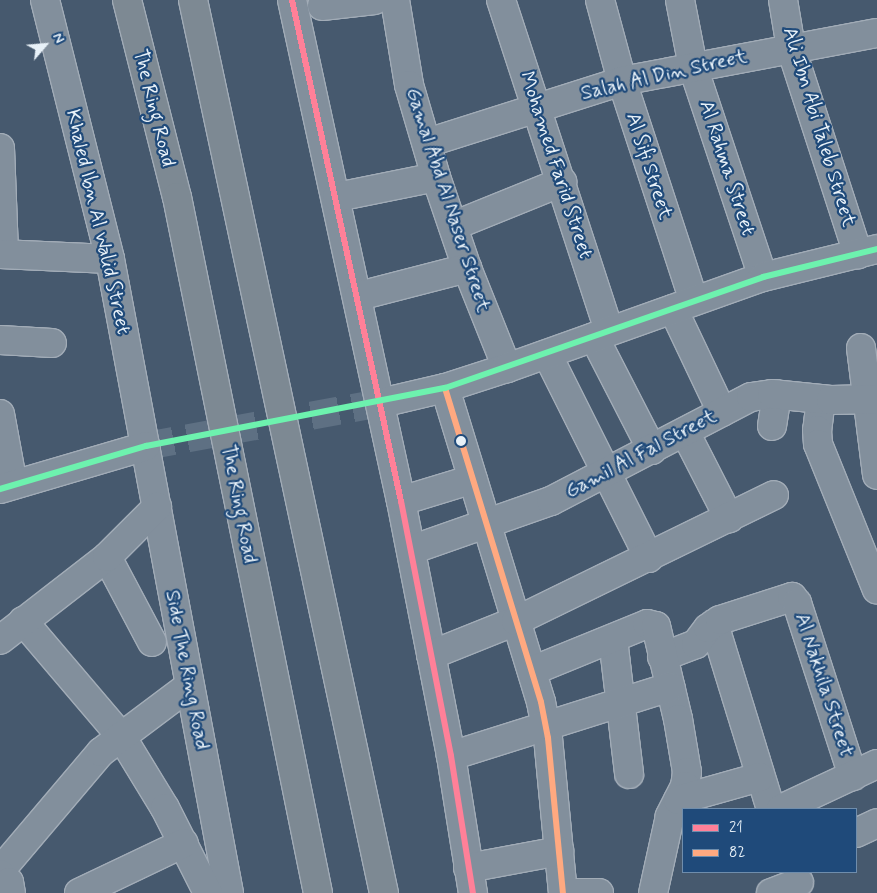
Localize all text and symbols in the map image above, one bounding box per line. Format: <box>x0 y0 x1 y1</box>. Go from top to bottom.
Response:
north arrow <box>20 20 70 70</box>
street label: Ali Ibn Abi Taleb Street <box>777 24 861 230</box>
text: N <box>48 30 68 46</box>
street label: Salah Al Din Street <box>580 45 748 105</box>
street label: The Ring Road <box>128 48 180 168</box>
street label: Mohamed Farid Street <box>514 67 598 263</box>
street label: Gamal Abd Al Naser Street <box>400 84 496 316</box>
street label: Al Rahma Street <box>692 93 762 243</box>
street label: Khaled Ibn Al Walid Street <box>60 105 136 339</box>
street label: Al Sifi Street <box>620 109 678 223</box>
street label: Gamil Al Fal Street <box>562 404 720 504</box>
unlabelled marker <box>456 436 466 446</box>
street label: The Ring Road <box>216 444 262 564</box>
street label: Side The Ring Road <box>160 590 214 750</box>
street label: Al Nakhila Street <box>789 609 859 761</box>
legend <box>682 808 857 873</box>
text: 21 <box>729 818 743 838</box>
text: 82 <box>729 843 745 863</box>

